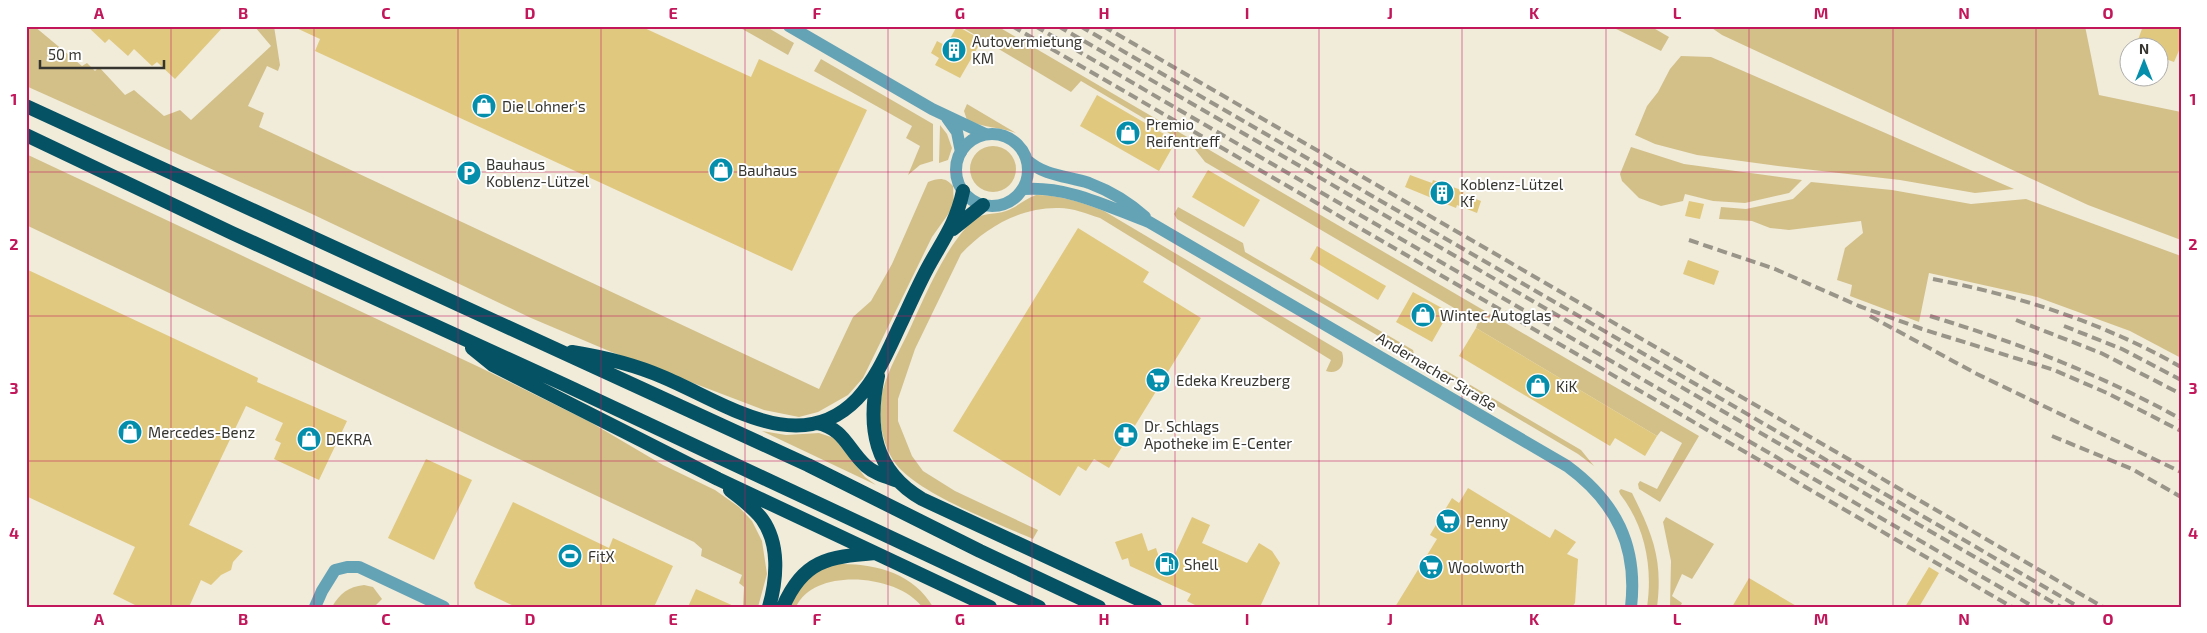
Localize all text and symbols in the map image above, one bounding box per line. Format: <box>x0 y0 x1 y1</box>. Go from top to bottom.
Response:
text: A <box>94 3 105 22</box>
text: B <box>238 3 248 22</box>
text: C <box>381 3 391 22</box>
text: D <box>525 3 536 22</box>
text: E <box>668 3 678 22</box>
text: F <box>813 3 822 22</box>
text: G <box>955 3 965 22</box>
text: H <box>1098 3 1110 22</box>
text: I <box>1245 3 1249 22</box>
text: J <box>1387 3 1393 22</box>
text: K <box>1529 3 1540 22</box>
text: L <box>1673 3 1682 22</box>
text: M <box>1814 3 1828 22</box>
text: N <box>1958 3 1970 22</box>
text: O <box>2102 3 2114 22</box>
place label: Autovermietung KM <box>972 32 1083 67</box>
building icon: Autovermietung KM <box>941 37 967 63</box>
scale bar <box>40 38 164 70</box>
north arrow <box>2120 38 2170 88</box>
text: N <box>2139 40 2149 57</box>
text: 50 m <box>48 45 82 63</box>
text: 1 <box>11 89 17 108</box>
text: 1 <box>2190 89 2196 108</box>
shop icon: Die Lohner's <box>471 93 497 119</box>
place label: Die Lohner's <box>502 97 586 115</box>
place label: Premio Reifentreff <box>1146 115 1220 150</box>
shop icon: Premio Reifentreff <box>1115 120 1141 146</box>
place label: Bauhaus Koblenz-Lützel <box>486 155 590 190</box>
shop icon: Bauhaus <box>708 157 734 183</box>
parking icon: Bauhaus Koblenz-Lützel <box>456 160 482 186</box>
place label: Bauhaus <box>738 161 797 179</box>
place label: Koblenz-Lützel Kf <box>1460 175 1564 210</box>
building icon: Koblenz-Lützel Kf <box>1429 180 1455 206</box>
text: 2 <box>9 234 19 253</box>
text: 2 <box>2188 234 2198 253</box>
shop icon: Wintec Autoglas <box>1410 302 1436 328</box>
place label: Wintec Autoglas <box>1440 306 1552 324</box>
street label: Andernacher Straße <box>1374 328 1500 414</box>
supermarket icon: Edeka Kreuzberg <box>1145 367 1171 393</box>
place label: Edeka Kreuzberg <box>1176 371 1291 389</box>
shop icon: KiK <box>1525 373 1551 399</box>
place label: KiK <box>1556 377 1578 395</box>
text: 3 <box>9 378 19 397</box>
text: 3 <box>2188 378 2198 397</box>
place label: Dr. Schlags Apotheke im E-Center <box>1144 417 1292 452</box>
shop icon: Mercedes-Benz <box>117 419 143 445</box>
pharmacy icon: Dr. Schlags Apotheke im E-Center <box>1113 422 1139 448</box>
place label: Mercedes-Benz <box>148 423 255 441</box>
shop icon: DEKRA <box>296 426 322 452</box>
place label: DEKRA <box>326 430 372 448</box>
supermarket icon: Penny <box>1435 508 1461 534</box>
place label: Penny <box>1466 512 1508 530</box>
text: 4 <box>9 523 19 542</box>
text: 4 <box>2188 523 2198 542</box>
sports icon: FitX <box>557 543 583 569</box>
place label: FitX <box>588 547 615 565</box>
fuel station icon: Shell <box>1154 551 1180 577</box>
supermarket icon: Woolworth <box>1418 554 1444 580</box>
place label: Shell <box>1184 555 1219 573</box>
place label: Woolworth <box>1448 558 1525 576</box>
text: A <box>94 609 105 628</box>
text: B <box>238 609 248 628</box>
text: C <box>381 609 391 628</box>
text: D <box>525 609 536 628</box>
text: E <box>668 609 678 628</box>
text: F <box>813 609 822 628</box>
text: G <box>955 609 965 628</box>
text: H <box>1098 609 1110 628</box>
text: I <box>1245 609 1249 628</box>
text: J <box>1387 609 1393 628</box>
text: K <box>1529 609 1540 628</box>
text: L <box>1673 609 1682 628</box>
text: M <box>1814 609 1828 628</box>
text: N <box>1958 609 1970 628</box>
text: O <box>2102 609 2114 628</box>

